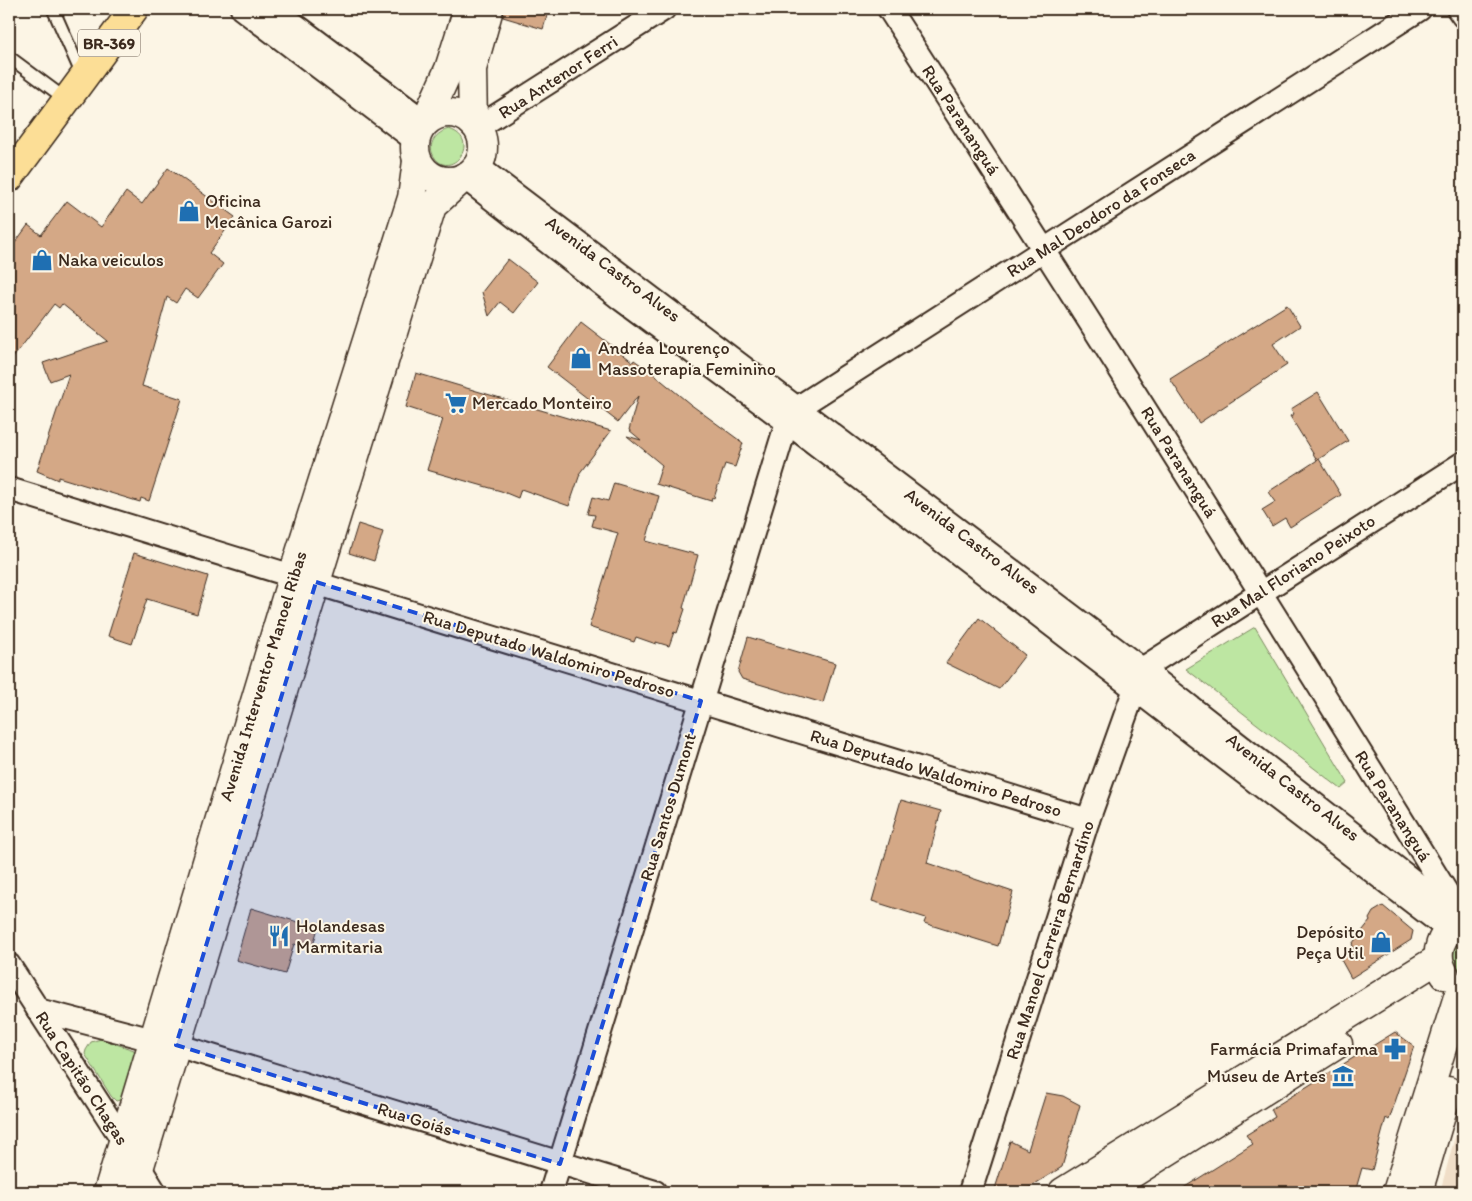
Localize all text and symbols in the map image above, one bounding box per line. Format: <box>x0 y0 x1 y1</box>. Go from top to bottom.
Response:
road number: BR-369 <box>78 29 140 56</box>
street label: Rua Antenor Ferri <box>494 30 622 124</box>
street label: Rua Parananguá <box>917 61 1005 180</box>
street label: Rua Mal Deodoro da Fonseca <box>1003 144 1200 282</box>
place label: Oficina Mecânica Garozi <box>205 190 332 233</box>
shop icon: Oficina Mecânica Garozi <box>176 198 202 224</box>
street label: Avenida Castro Alves <box>541 211 685 327</box>
shop icon: Naka veiculos <box>29 247 55 273</box>
place label: Naka veiculos <box>58 249 164 271</box>
place label: Andréa Lourenço Massoterapia Feminino <box>598 337 776 380</box>
shop icon: Andréa Lourenço Massoterapia Feminino <box>568 345 594 371</box>
supermarket icon: Mercado Monteiro <box>443 390 469 416</box>
place label: Mercado Monteiro <box>472 392 612 414</box>
street label: Rua Parananguá <box>1136 402 1222 522</box>
street label: Avenida Castro Alves <box>900 483 1044 599</box>
street label: Rua Mal Floriano Peixoto <box>1207 510 1379 632</box>
street label: Avenida Interventor Manoel Ribas <box>214 548 312 804</box>
street label: Rua Deputado Waldomiro Pedroso <box>421 605 677 703</box>
street label: Rua Deputado Waldomiro Pedroso <box>808 724 1064 822</box>
street label: Avenida Castro Alves <box>1222 728 1364 846</box>
street label: Rua Santos Dumont <box>635 730 701 884</box>
street label: Rua Parananguá <box>1350 746 1436 866</box>
street label: Rua Manoel Carreira Bernardino <box>1001 818 1099 1062</box>
place label: Holandesas Marmitaria <box>296 915 385 958</box>
place label: Depósito Peça Util <box>1296 921 1364 964</box>
restaurant icon: Holandesas Marmitaria <box>266 923 292 949</box>
shop icon: Depósito Peça Util <box>1368 929 1394 955</box>
street label: Rua Capitão Chagas <box>31 1007 133 1149</box>
pharmacy icon: Farmácia Primafarma <box>1382 1036 1408 1062</box>
place label: Farmácia Primafarma <box>1210 1038 1379 1060</box>
museum icon: Museu de Artes <box>1330 1063 1356 1089</box>
place label: Museu de Artes <box>1207 1065 1326 1087</box>
street label: Rua Goiás <box>375 1097 455 1141</box>

